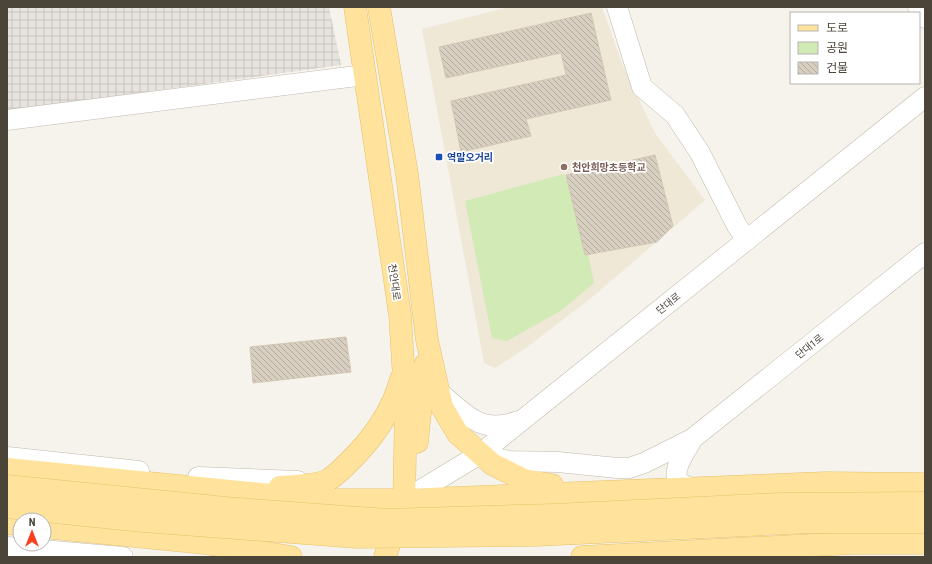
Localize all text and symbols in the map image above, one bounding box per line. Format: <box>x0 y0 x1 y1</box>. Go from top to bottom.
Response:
legend <box>790 12 920 84</box>
text: 도로 <box>826 21 848 35</box>
text: 공원 <box>826 41 848 55</box>
text: 건물 <box>826 61 848 75</box>
marker: 역말오거리 <box>434 152 444 162</box>
place label: 역말오거리 <box>447 152 493 163</box>
place label: 천안희망초등학교 <box>572 161 646 173</box>
marker: 천안희망초등학교 <box>559 162 569 172</box>
street label: 천안대로 <box>386 263 403 301</box>
street label: 단대로 <box>654 290 683 316</box>
street label: 단대1로 <box>793 332 825 361</box>
north arrow <box>12 512 52 552</box>
text: N <box>29 516 36 529</box>

